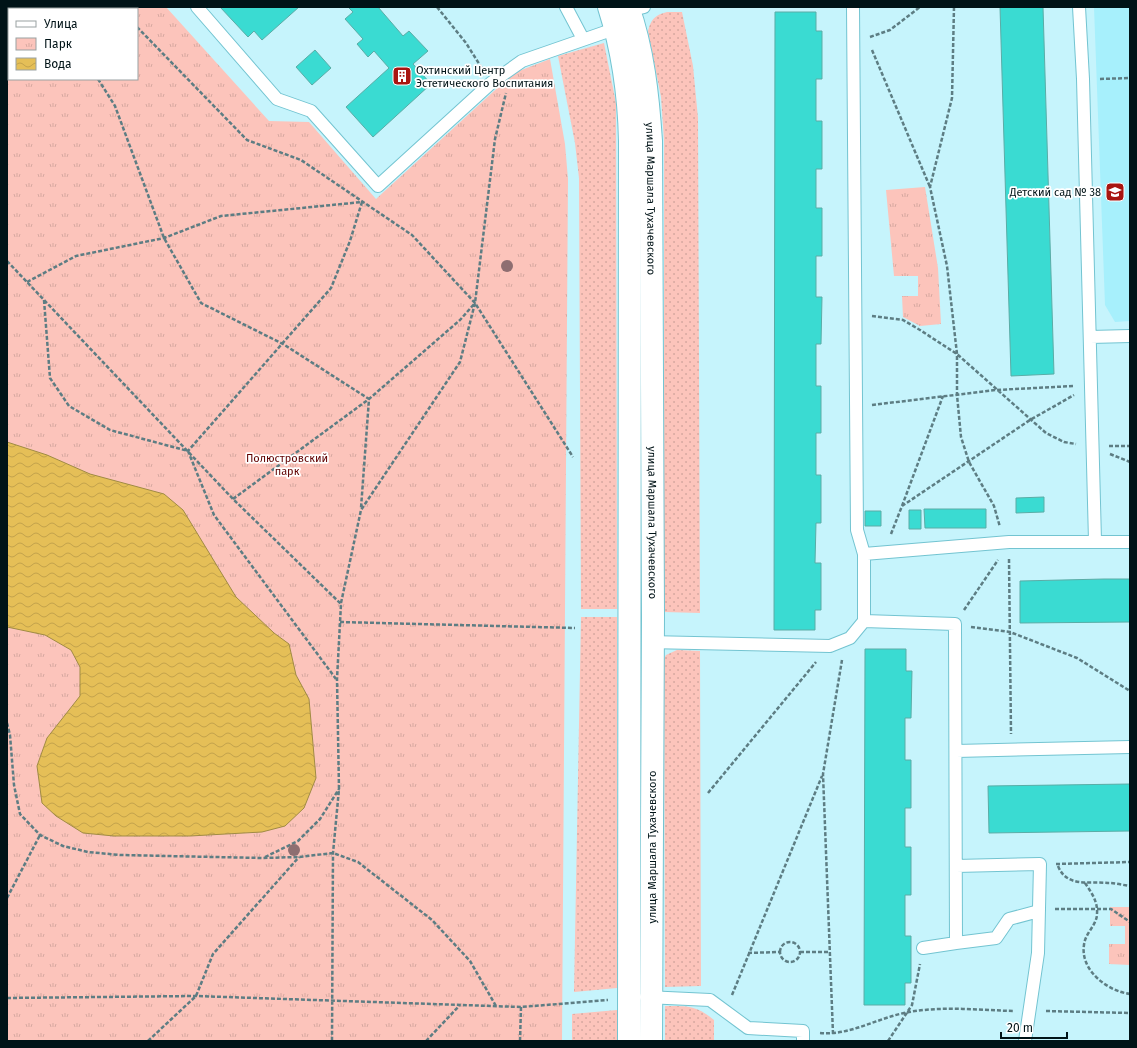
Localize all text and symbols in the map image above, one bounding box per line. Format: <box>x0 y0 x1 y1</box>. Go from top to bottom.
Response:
legend <box>8 8 138 80</box>
text: Улица <box>44 17 78 31</box>
text: Парк <box>44 37 73 51</box>
text: Вода <box>44 57 71 71</box>
place label: Охтинский Центр Эстетического Воспитания <box>416 64 553 90</box>
building icon: Охтинский Центр Эстетического Воспитания <box>391 65 413 87</box>
street label: улица Маршала Тухачевского <box>643 122 658 275</box>
school or university icon: Детский сад № 38 <box>1104 181 1126 203</box>
place label: Детский сад № 38 <box>1009 186 1101 199</box>
street label: улица Маршала Тухачевского <box>645 446 659 599</box>
park label: Полюстровский парк <box>246 452 328 478</box>
street label: улица Маршала Тухачевского <box>646 771 659 923</box>
scale bar <box>1001 1014 1067 1040</box>
text: 20 m <box>1007 1021 1033 1035</box>

